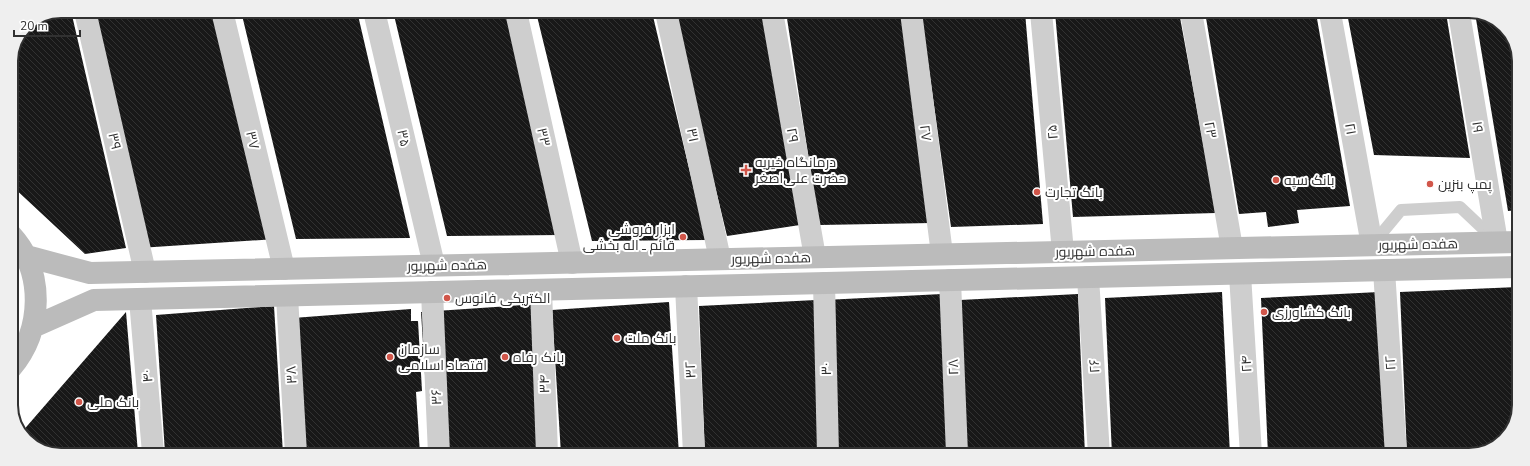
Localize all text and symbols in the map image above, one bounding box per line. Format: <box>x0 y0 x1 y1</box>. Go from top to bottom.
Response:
scale bar <box>14 12 80 38</box>
text: 20 m <box>20 18 48 34</box>
street label: ۲۳ <box>1200 120 1221 140</box>
street label: ۱۹ <box>1467 120 1488 134</box>
street label: ۲۱ <box>1340 122 1361 137</box>
street label: ۲۷ <box>915 124 936 142</box>
street label: ۲۵ <box>1042 124 1063 140</box>
street label: ۳۳ <box>532 126 555 148</box>
street label: ۳۱ <box>682 126 703 144</box>
street label: ۲۹ <box>782 126 803 144</box>
street label: ۳۵ <box>392 128 415 149</box>
street label: ۳۷ <box>241 129 264 151</box>
street label: ۳۹ <box>103 131 126 151</box>
place label: درمانگاه خیریه حضرت علی‌اصغر <box>754 153 846 188</box>
marker: درمانگاه خیریه حضرت علی‌اصغر <box>740 164 752 176</box>
place label: بانک سپه <box>1284 171 1334 190</box>
marker: بانک سپه <box>1271 175 1281 185</box>
place label: پمپ بنزین <box>1438 175 1492 194</box>
marker: پمپ بنزین <box>1425 179 1435 189</box>
place label: بانک تجارت <box>1045 183 1103 202</box>
marker: بانک تجارت <box>1032 187 1042 197</box>
place label: ابزار فروشی قائم ـ اله بخشی <box>583 220 675 255</box>
marker: ابزار فروشی قائم ـ اله بخشی <box>678 232 688 242</box>
street label: هفده شهریور <box>1377 234 1458 255</box>
street label: هفده شهریور <box>1054 241 1135 262</box>
street label: هفده شهریور <box>730 248 811 269</box>
street label: هفده شهریور <box>406 255 487 276</box>
place label: الکتریکی فانوس <box>455 289 550 308</box>
marker: الکتریکی فانوس <box>442 293 452 303</box>
place label: بانک کشاورزی <box>1272 303 1351 322</box>
marker: بانک کشاورزی <box>1259 307 1269 317</box>
place label: بانک ملت <box>625 329 676 348</box>
marker: بانک ملت <box>612 333 622 343</box>
place label: سازمان اقتصاد اسلامی <box>398 340 487 375</box>
place label: بانک رفاه <box>513 348 564 367</box>
marker: سازمان اقتصاد اسلامی <box>385 352 395 362</box>
marker: بانک رفاه <box>500 352 510 362</box>
street label: ۲۴ <box>1236 355 1257 373</box>
street label: ۲۲ <box>1381 355 1400 371</box>
street label: ۲۸ <box>944 358 963 375</box>
street label: ۲۶ <box>1085 358 1104 374</box>
street label: ۳۲ <box>681 361 700 379</box>
street label: ۳۰ <box>817 362 836 376</box>
street label: ۳۸ <box>281 365 302 385</box>
street label: ۴۰ <box>137 369 158 383</box>
street label: ۳۴ <box>535 374 554 394</box>
street label: ۳۶ <box>427 389 446 405</box>
place label: بانک ملی <box>87 393 139 412</box>
marker: بانک ملی <box>74 397 84 407</box>

